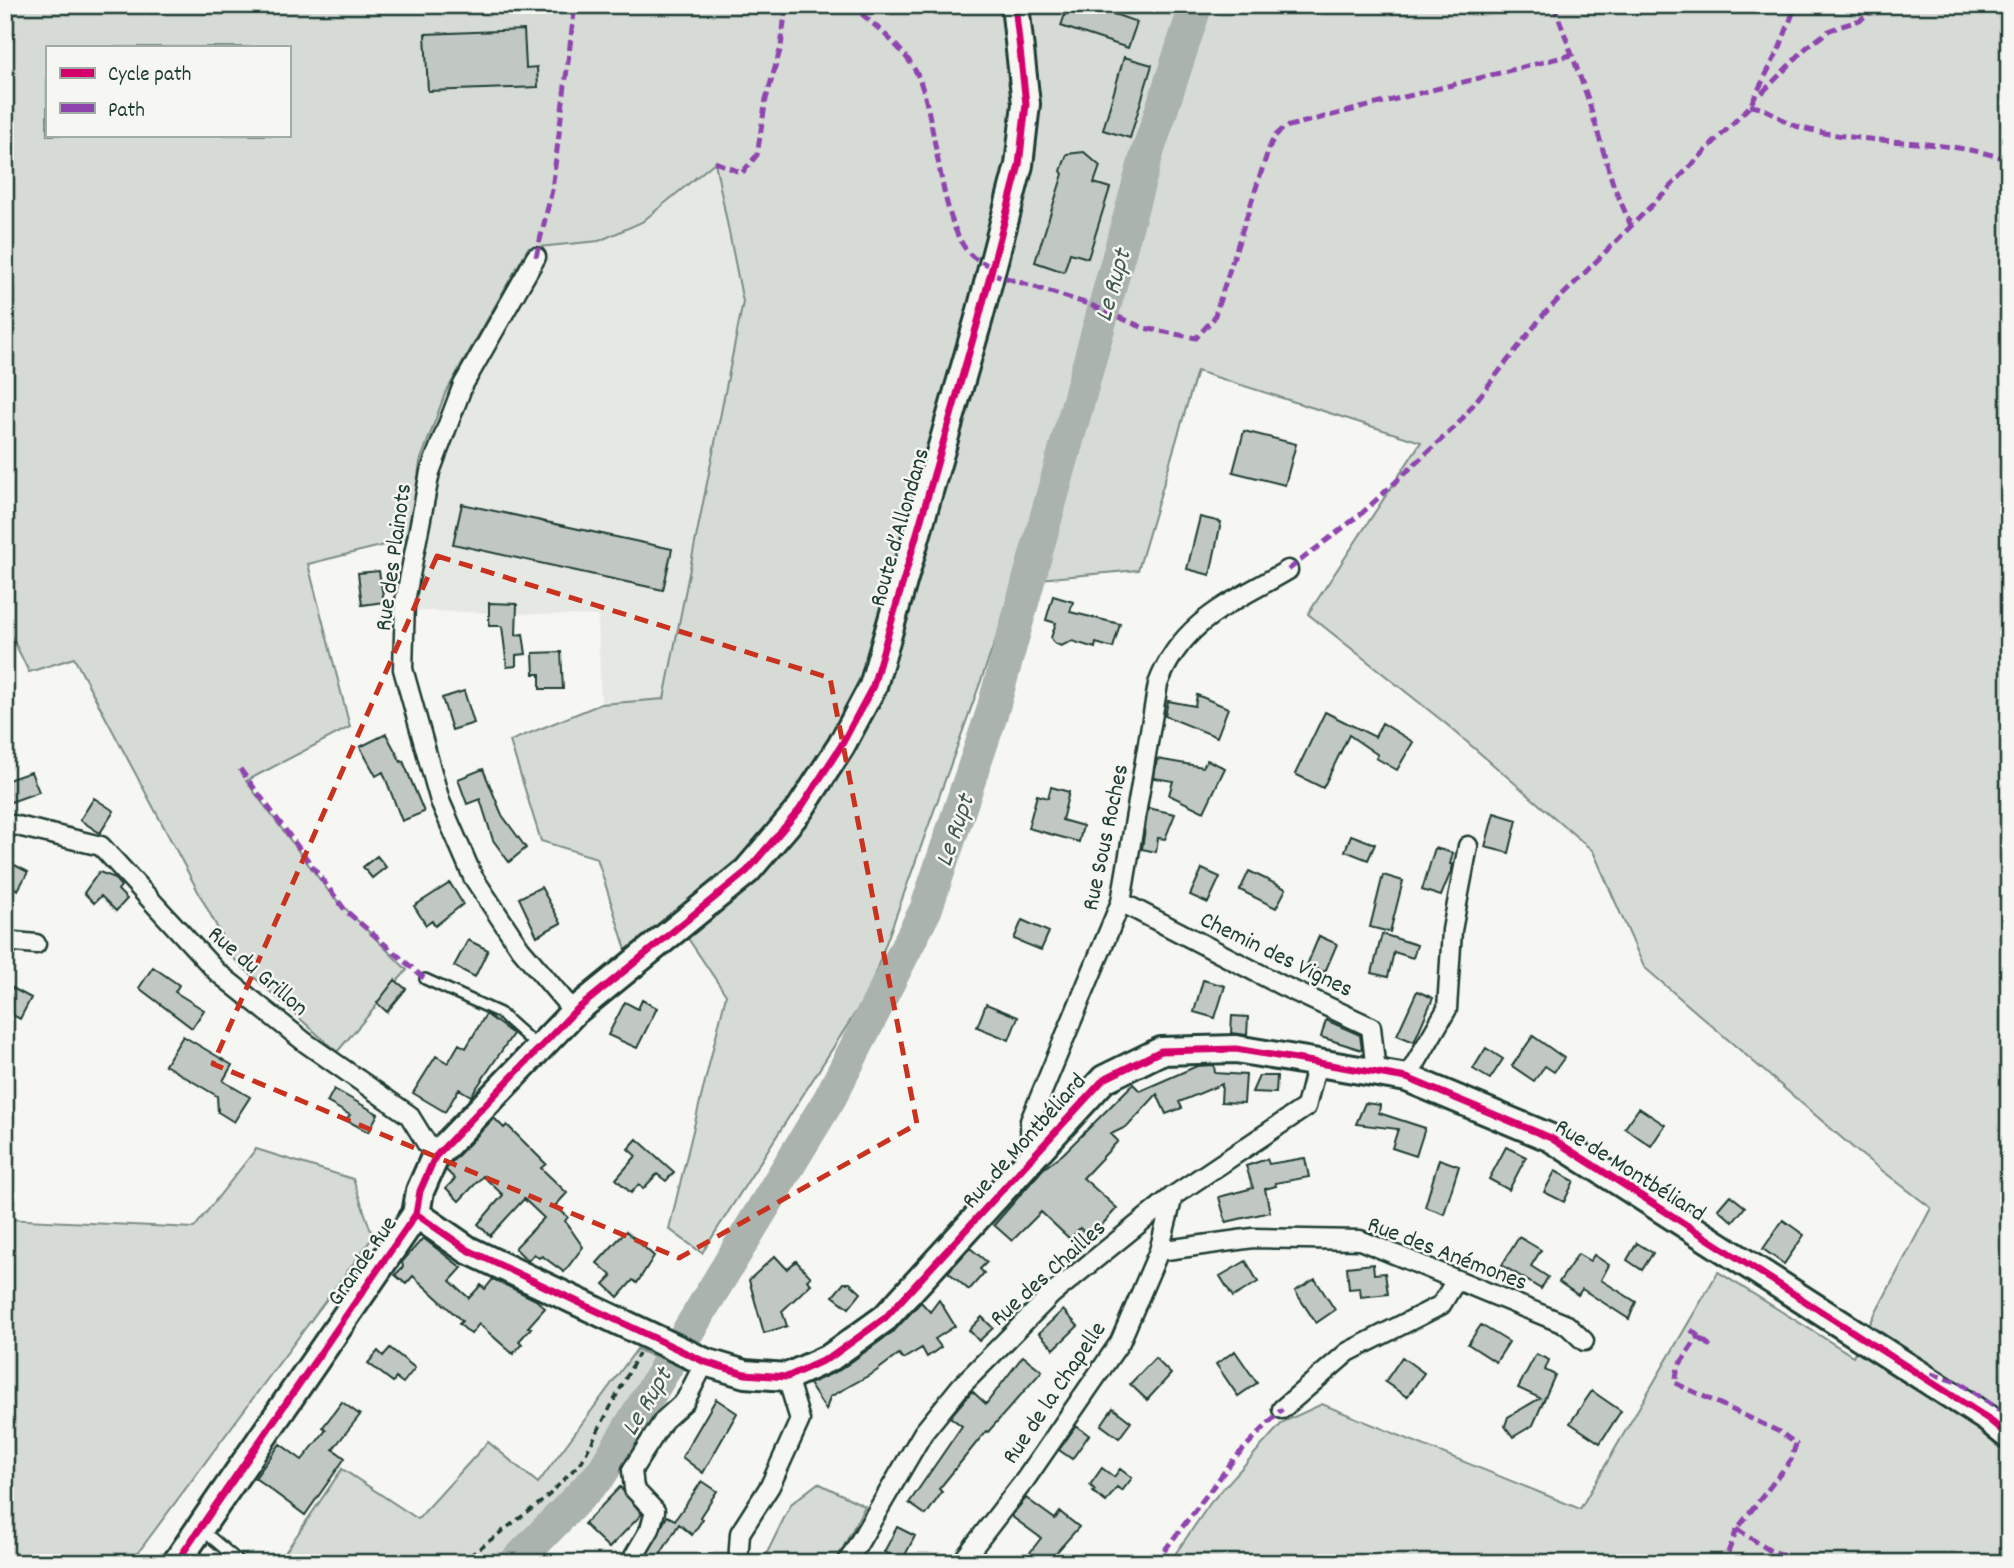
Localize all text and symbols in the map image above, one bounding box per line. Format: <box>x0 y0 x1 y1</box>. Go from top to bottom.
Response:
legend <box>46 46 290 136</box>
text: Cycle path <box>108 61 191 91</box>
text: Path <box>108 97 145 127</box>
water label: Le Rupt <box>1086 243 1143 326</box>
street label: Route d’Allondans <box>862 444 940 611</box>
street label: Rue des Plainots <box>368 482 422 633</box>
street label: Rue Sous Roches <box>1075 761 1139 914</box>
water label: Le Rupt <box>927 788 987 872</box>
street label: Chemin des Vignes <box>1193 904 1358 1007</box>
street label: Rue du Grillon <box>199 919 315 1026</box>
street label: Rue de Montbéliard <box>955 1067 1096 1217</box>
street label: Rue de Montbéliard <box>1547 1111 1711 1232</box>
street label: Rue des Anémones <box>1362 1209 1532 1301</box>
street label: Grande Rue <box>320 1210 407 1314</box>
street label: Rue des Chailles <box>983 1213 1115 1336</box>
street label: Rue de la Chapelle <box>995 1316 1116 1472</box>
water label: Le Rupt <box>613 1360 684 1444</box>

